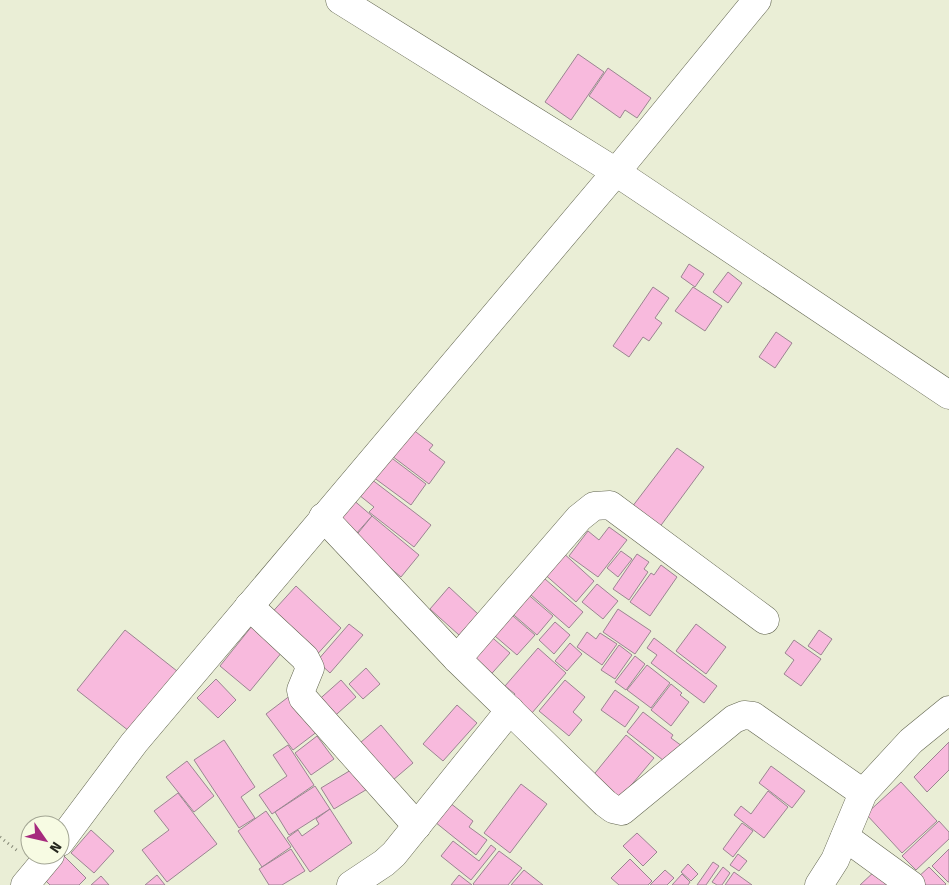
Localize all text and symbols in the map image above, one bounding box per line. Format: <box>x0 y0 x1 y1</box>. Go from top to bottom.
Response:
north arrow <box>20 815 70 865</box>
text: N <box>46 838 65 856</box>

